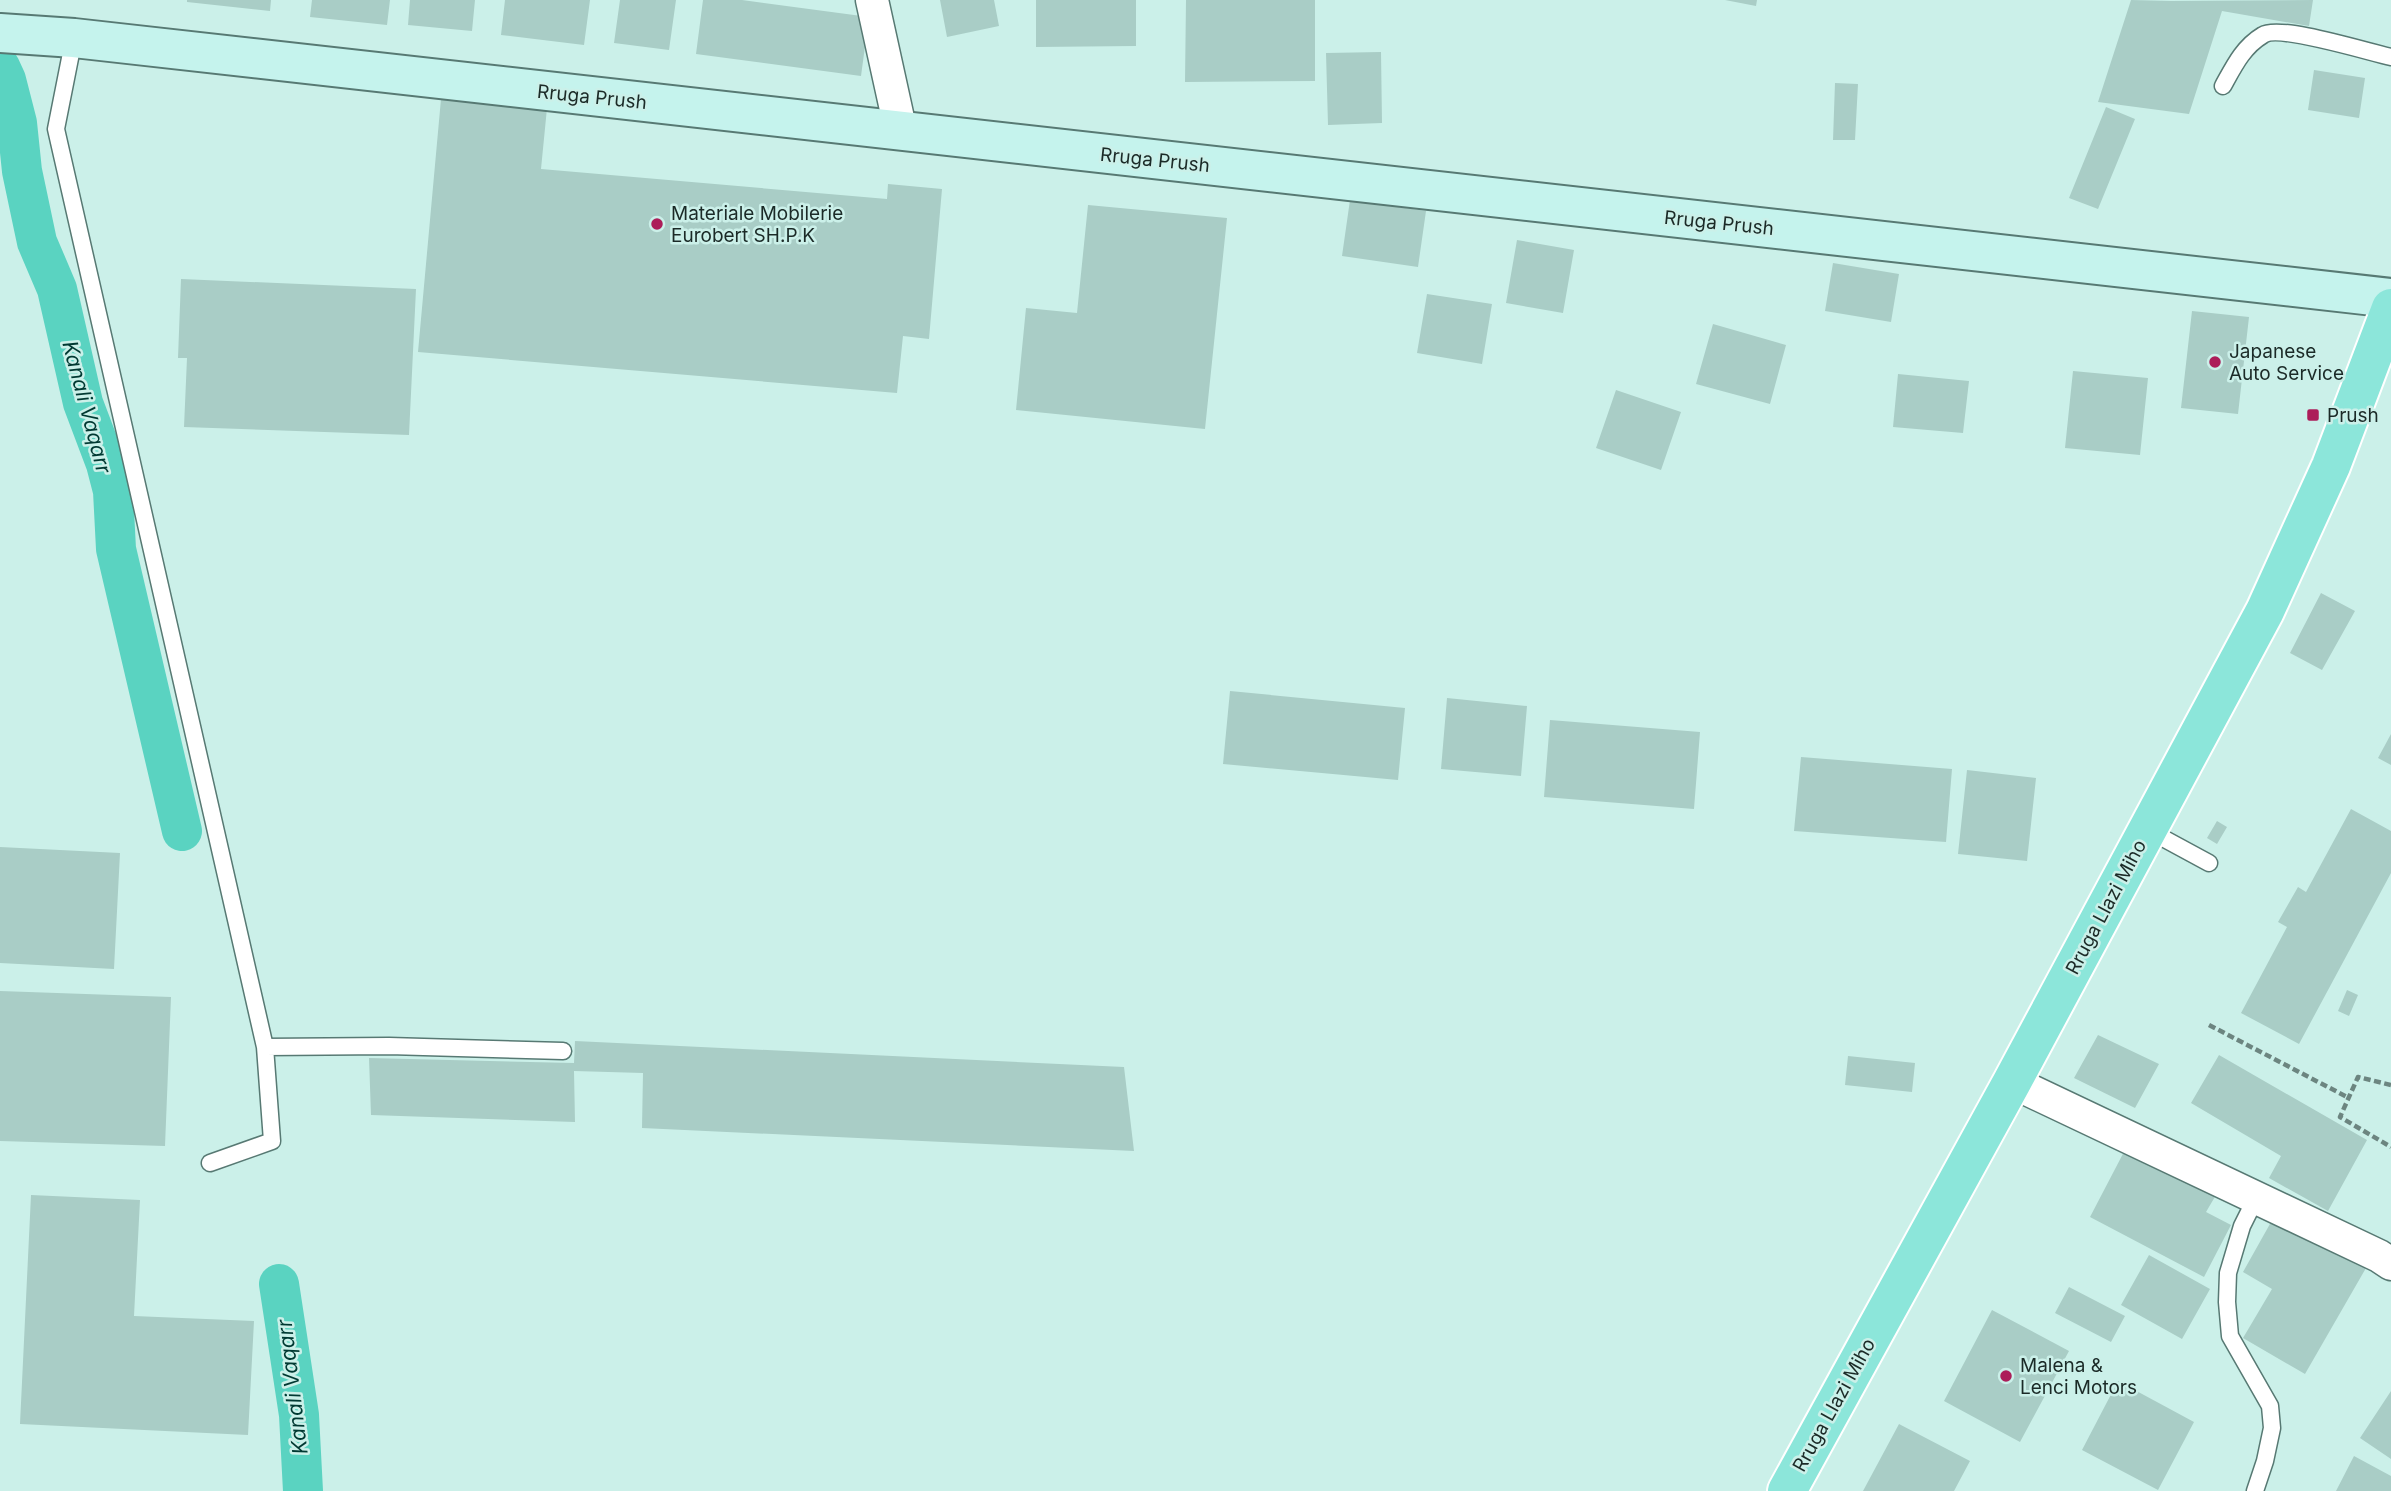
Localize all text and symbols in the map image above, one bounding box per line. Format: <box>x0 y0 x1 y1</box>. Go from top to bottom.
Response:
street label: Rruga Prush <box>536 80 648 114</box>
street label: Rruga Prush <box>1099 143 1211 177</box>
place label: Materiale Mobilerie Eurobert SH.P.K <box>671 202 843 247</box>
street label: Rruga Prush <box>1663 206 1775 240</box>
marker: Materiale Mobilerie Eurobert SH.P.K <box>649 216 665 232</box>
water label: Kanali Vaqarr <box>57 338 117 477</box>
place label: Japanese Auto Service <box>2229 340 2344 385</box>
marker: Japanese Auto Service <box>2207 354 2223 370</box>
place label: Prush <box>2327 404 2379 427</box>
marker: Prush <box>2305 407 2321 423</box>
street label: Rruga Llazi Miho <box>2061 836 2151 978</box>
water label: Kanali Vaqarr <box>271 1317 313 1456</box>
street label: Rruga Llazi Miho <box>1788 1334 1880 1476</box>
place label: Malena & Lenci Motors <box>2020 1354 2137 1399</box>
marker: Malena & Lenci Motors <box>1998 1368 2014 1384</box>

